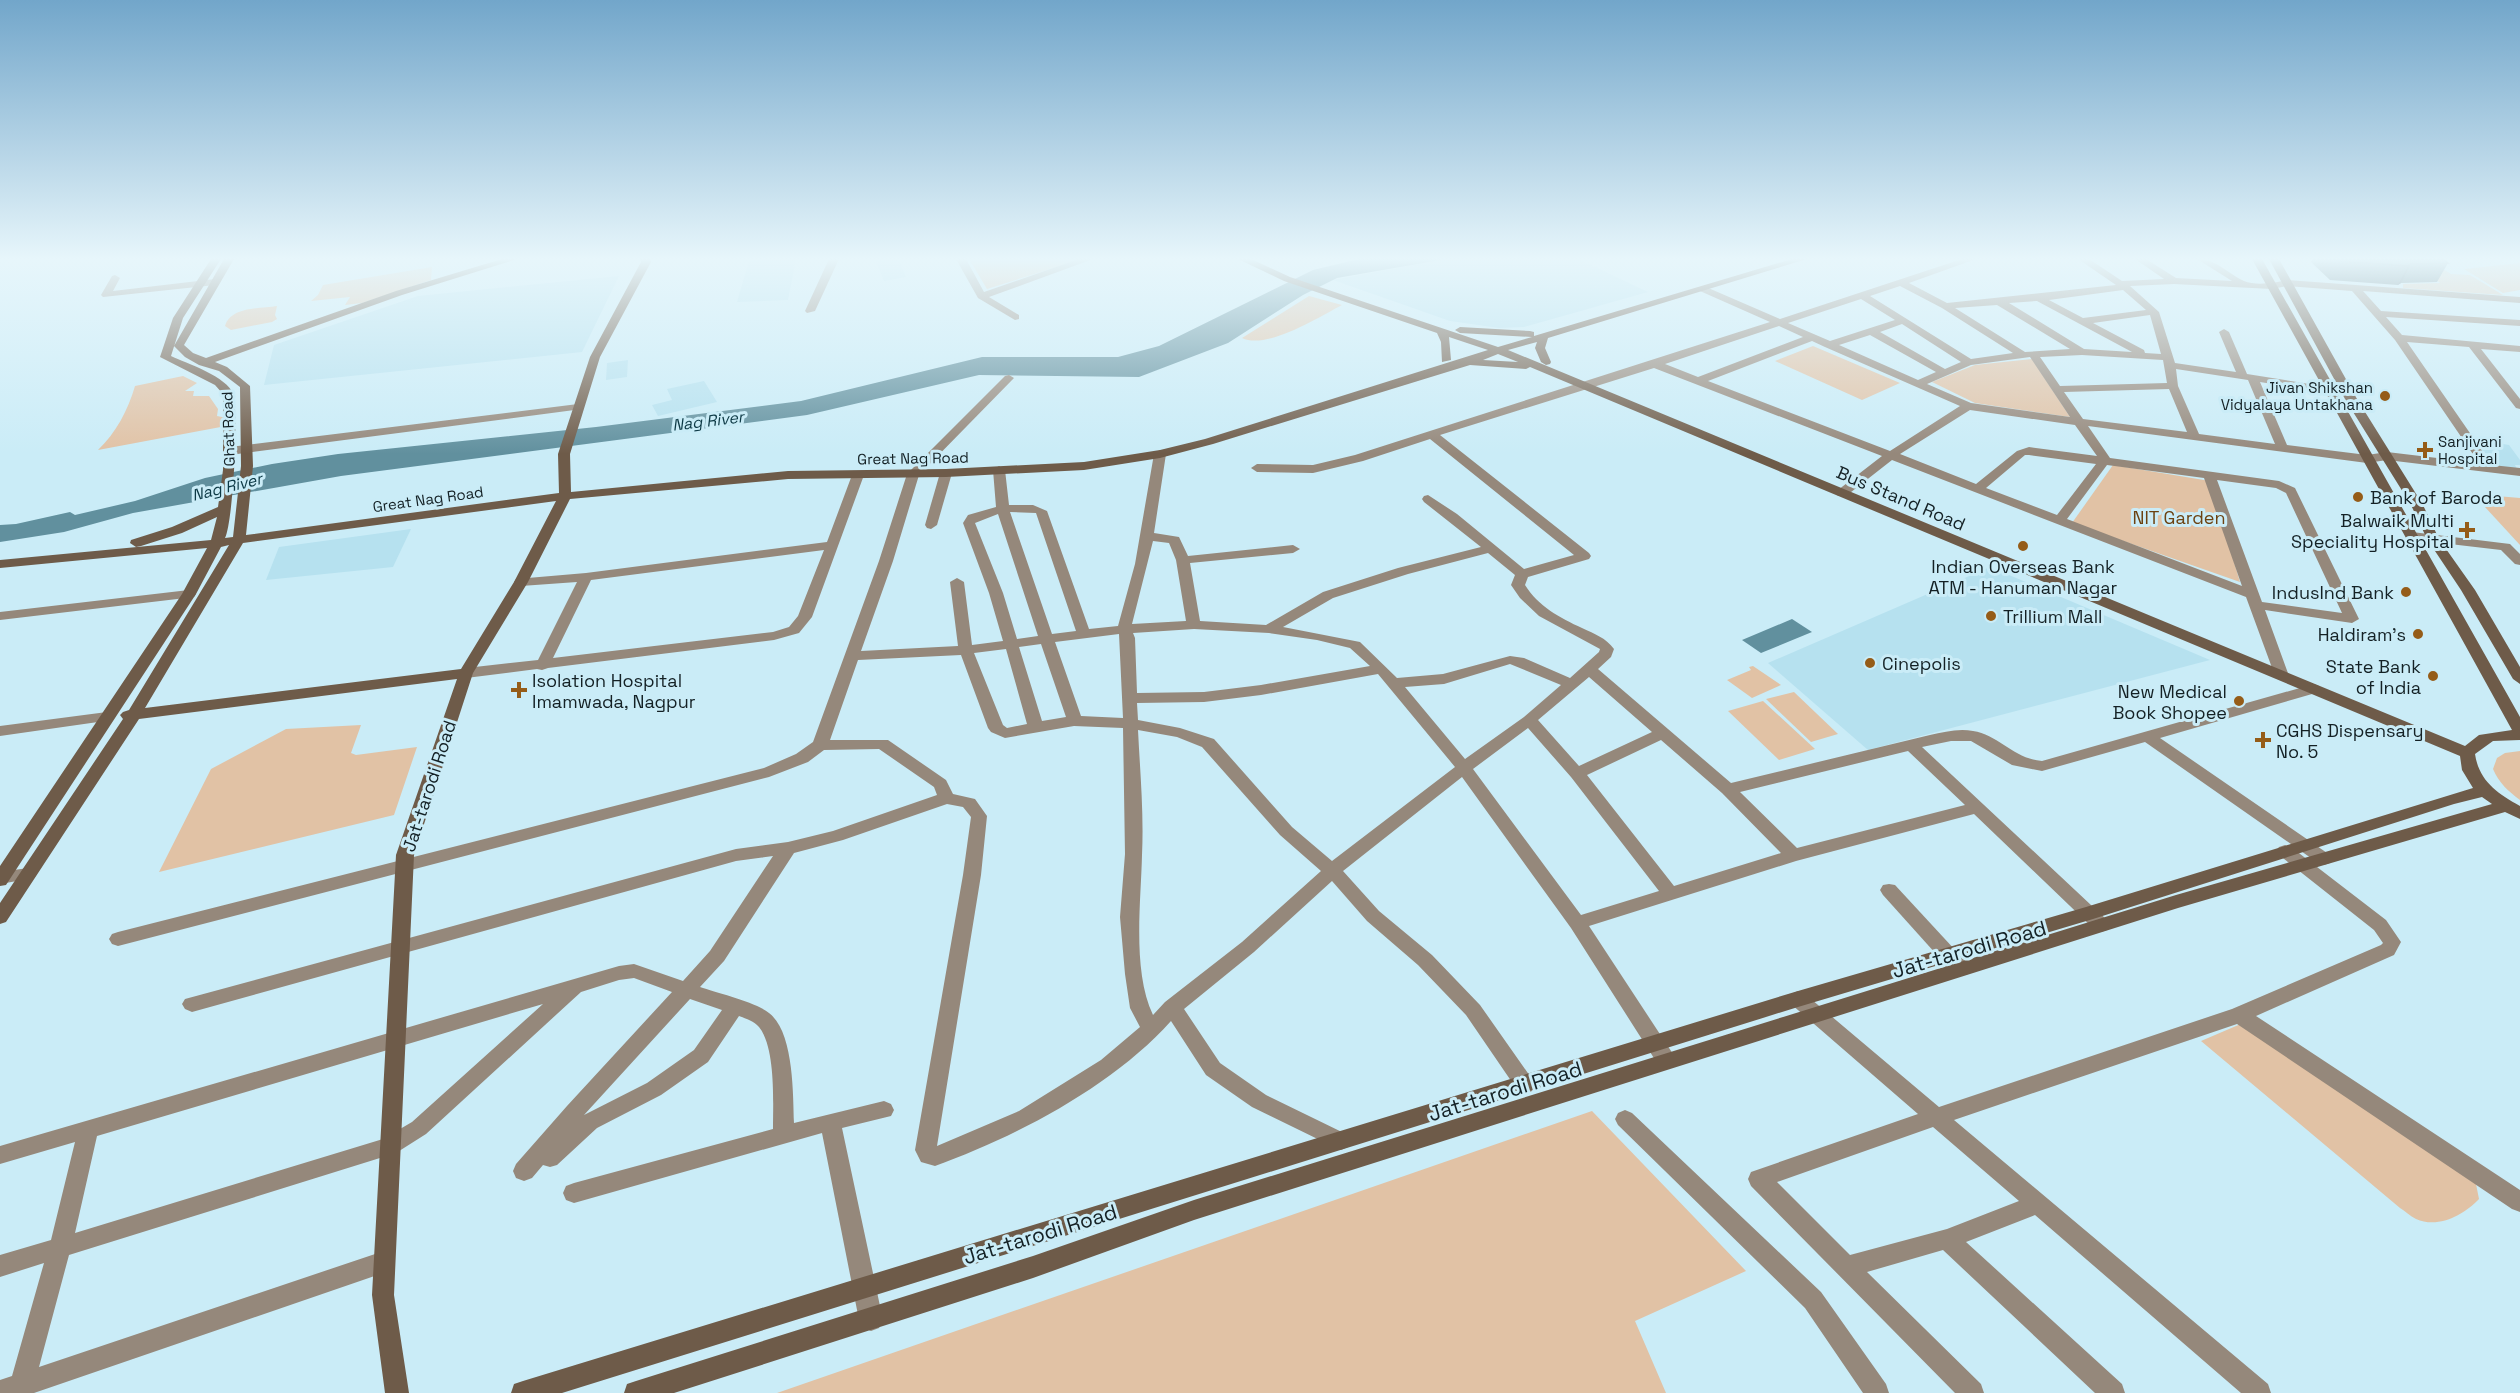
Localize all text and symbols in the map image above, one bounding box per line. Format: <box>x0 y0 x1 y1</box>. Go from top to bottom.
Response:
place label: Jivan Shikshan Vidyalaya Untakhana <box>2221 378 2373 414</box>
marker: Jivan Shikshan Vidyalaya Untakhana <box>2378 389 2392 403</box>
street label: Ghat Road <box>217 391 239 467</box>
water label: Nag River <box>671 406 747 436</box>
place label: Sanjivani Hospital <box>2438 432 2502 468</box>
marker: Sanjivani Hospital <box>2416 441 2434 459</box>
street label: Great Nag Road <box>857 448 969 468</box>
street label: Bus Stand Road <box>1833 460 1969 536</box>
water label: Nag River <box>190 468 266 506</box>
street label: Great Nag Road <box>371 482 485 516</box>
place label: Bank of Baroda <box>2370 486 2503 509</box>
marker: Bank of Baroda <box>2351 490 2365 504</box>
park label: NIT Garden <box>2132 506 2226 529</box>
place label: Balwaik Multi Speciality Hospital <box>2291 509 2454 553</box>
marker: Balwaik Multi Speciality Hospital <box>2458 521 2476 539</box>
marker: Indian Overseas Bank ATM - Hanuman Nagar <box>2016 539 2030 553</box>
place label: Indian Overseas Bank ATM - Hanuman Nagar <box>1929 555 2118 599</box>
place label: IndusInd Bank <box>2272 581 2394 604</box>
marker: IndusInd Bank <box>2399 585 2413 599</box>
place label: Trillium Mall <box>2003 605 2103 628</box>
marker: Trillium Mall <box>1984 609 1998 623</box>
place label: Haldiram's <box>2318 623 2406 646</box>
marker: Haldiram's <box>2411 627 2425 641</box>
place label: Cinepolis <box>1882 652 1961 675</box>
place label: State Bank of India <box>2326 655 2421 699</box>
marker: Cinepolis <box>1863 656 1877 670</box>
place label: Isolation Hospital Imamwada, Nagpur <box>532 669 696 713</box>
marker: State Bank of India <box>2426 669 2440 683</box>
place label: New Medical Book Shopee <box>2112 680 2227 724</box>
marker: Isolation Hospital Imamwada, Nagpur <box>510 681 528 699</box>
marker: New Medical Book Shopee <box>2232 694 2246 708</box>
street label: Jat-tarodi Road <box>397 717 461 855</box>
place label: CGHS Dispensary No. 5 <box>2276 719 2424 763</box>
marker: CGHS Dispensary No. 5 <box>2254 731 2272 749</box>
street label: Jat-tarodi Road <box>1889 914 2049 984</box>
street label: Jat-tarodi Road <box>1425 1055 1585 1127</box>
street label: Jat-tarodi Road <box>960 1198 1120 1270</box>

